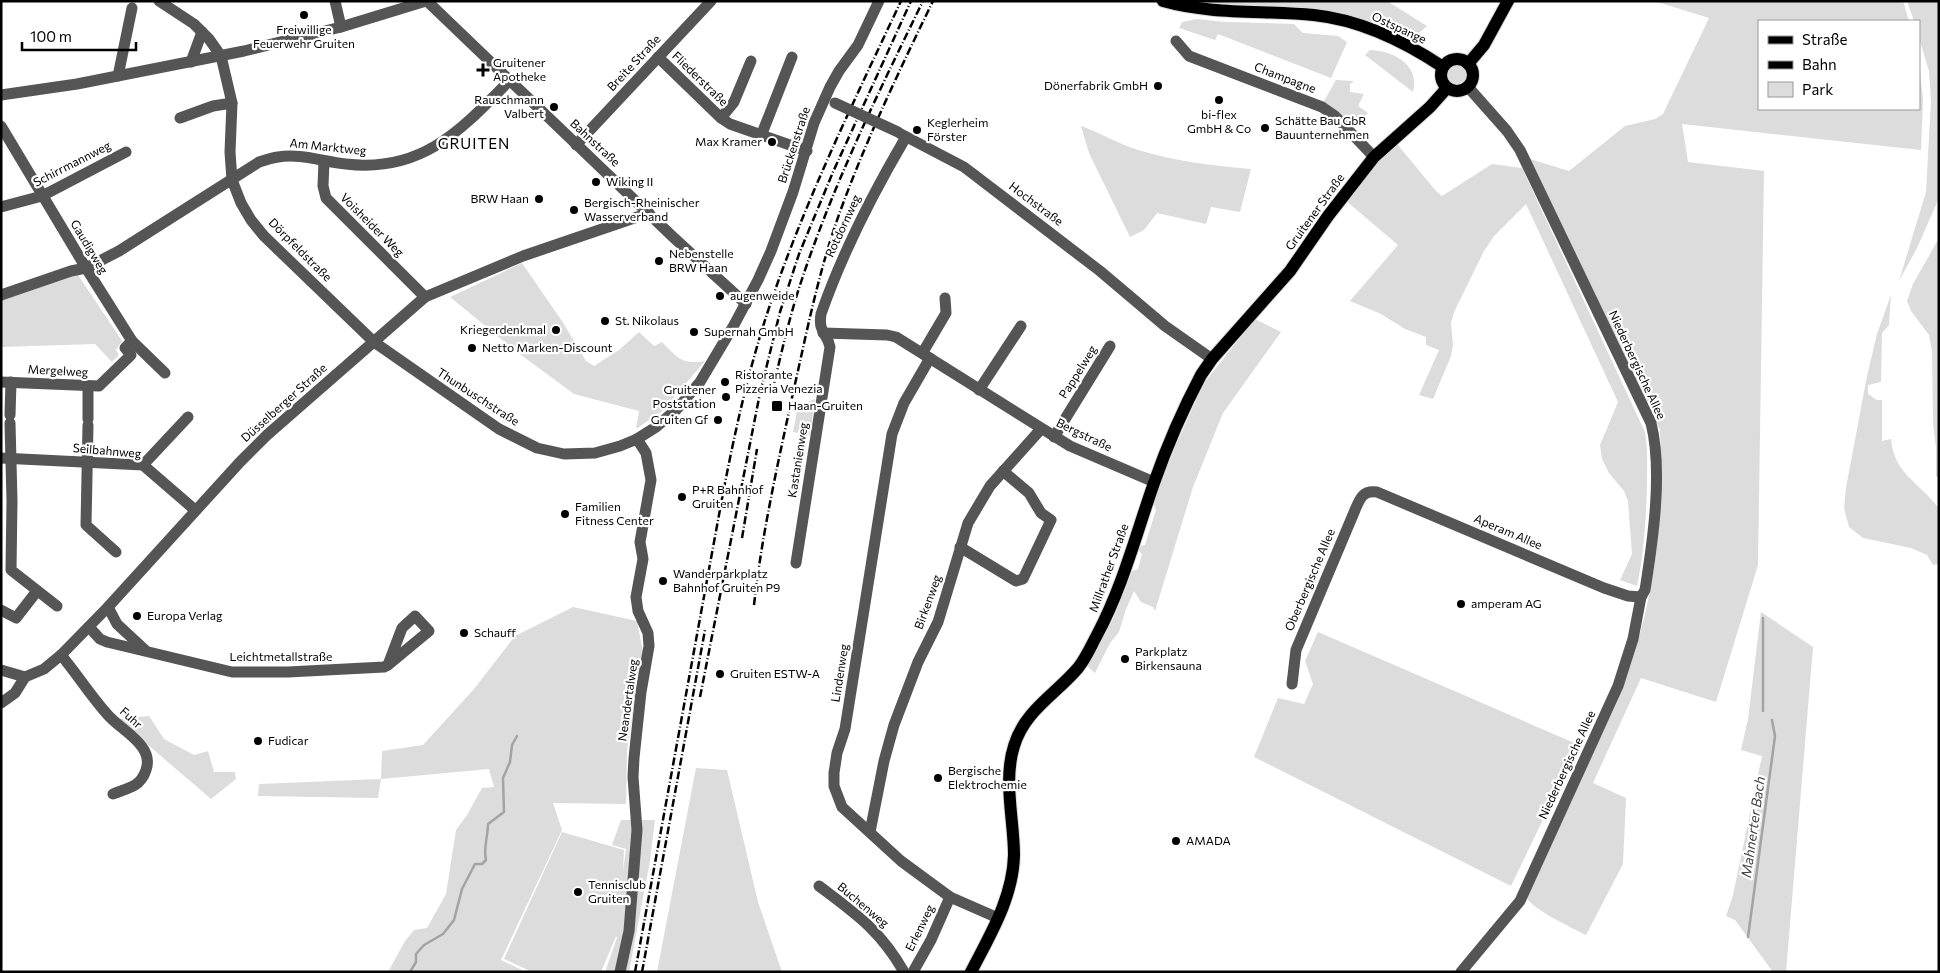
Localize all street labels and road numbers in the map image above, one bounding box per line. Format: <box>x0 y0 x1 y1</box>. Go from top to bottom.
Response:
street label: Ostspange <box>1370 8 1429 46</box>
street label: Breite Straße <box>604 31 663 93</box>
street label: Fliederstraße <box>670 48 731 108</box>
street label: Champagne <box>1253 59 1318 95</box>
street label: Brückenstraße <box>774 105 812 185</box>
street label: Bahnstraße <box>568 116 623 169</box>
street label: Am Marktweg <box>289 135 368 157</box>
street label: Schirrmannweg <box>30 137 113 189</box>
street label: Gruitener Straße <box>1282 170 1347 252</box>
street label: Hochstraße <box>1007 178 1066 228</box>
street label: Voisheider Weg <box>338 190 408 259</box>
street label: Rotdornweg <box>821 192 863 259</box>
street label: Dörpfeldstraße <box>266 215 335 284</box>
street label: Gaudigweg <box>68 217 112 276</box>
street label: Niederbergische Allee <box>1607 308 1669 421</box>
street label: Pappelweg <box>1055 342 1099 400</box>
street label: Düsselberger Straße <box>238 360 329 444</box>
street label: Mergelweg <box>27 361 89 379</box>
street label: Thunbuschstraße <box>435 364 522 428</box>
street label: Bergstraße <box>1054 415 1115 454</box>
street label: Kastanienweg <box>784 421 810 499</box>
street label: Seilbahnweg <box>72 440 142 460</box>
street label: Aperam Allee <box>1472 510 1544 552</box>
street label: Millrather Straße <box>1086 521 1131 614</box>
street label: Oberbergische Allee <box>1281 526 1337 633</box>
street label: Birkenweg <box>911 572 944 631</box>
street label: Lindenweg <box>827 642 851 703</box>
street label: Leichtmetallstraße <box>230 649 332 663</box>
street label: Neandertalweg <box>614 657 640 742</box>
street label: Fuhr <box>118 704 146 731</box>
street label: Niederbergische Allee <box>1535 708 1597 821</box>
street label: Buchenweg <box>835 879 892 930</box>
street label: Erlenweg <box>902 901 937 953</box>

